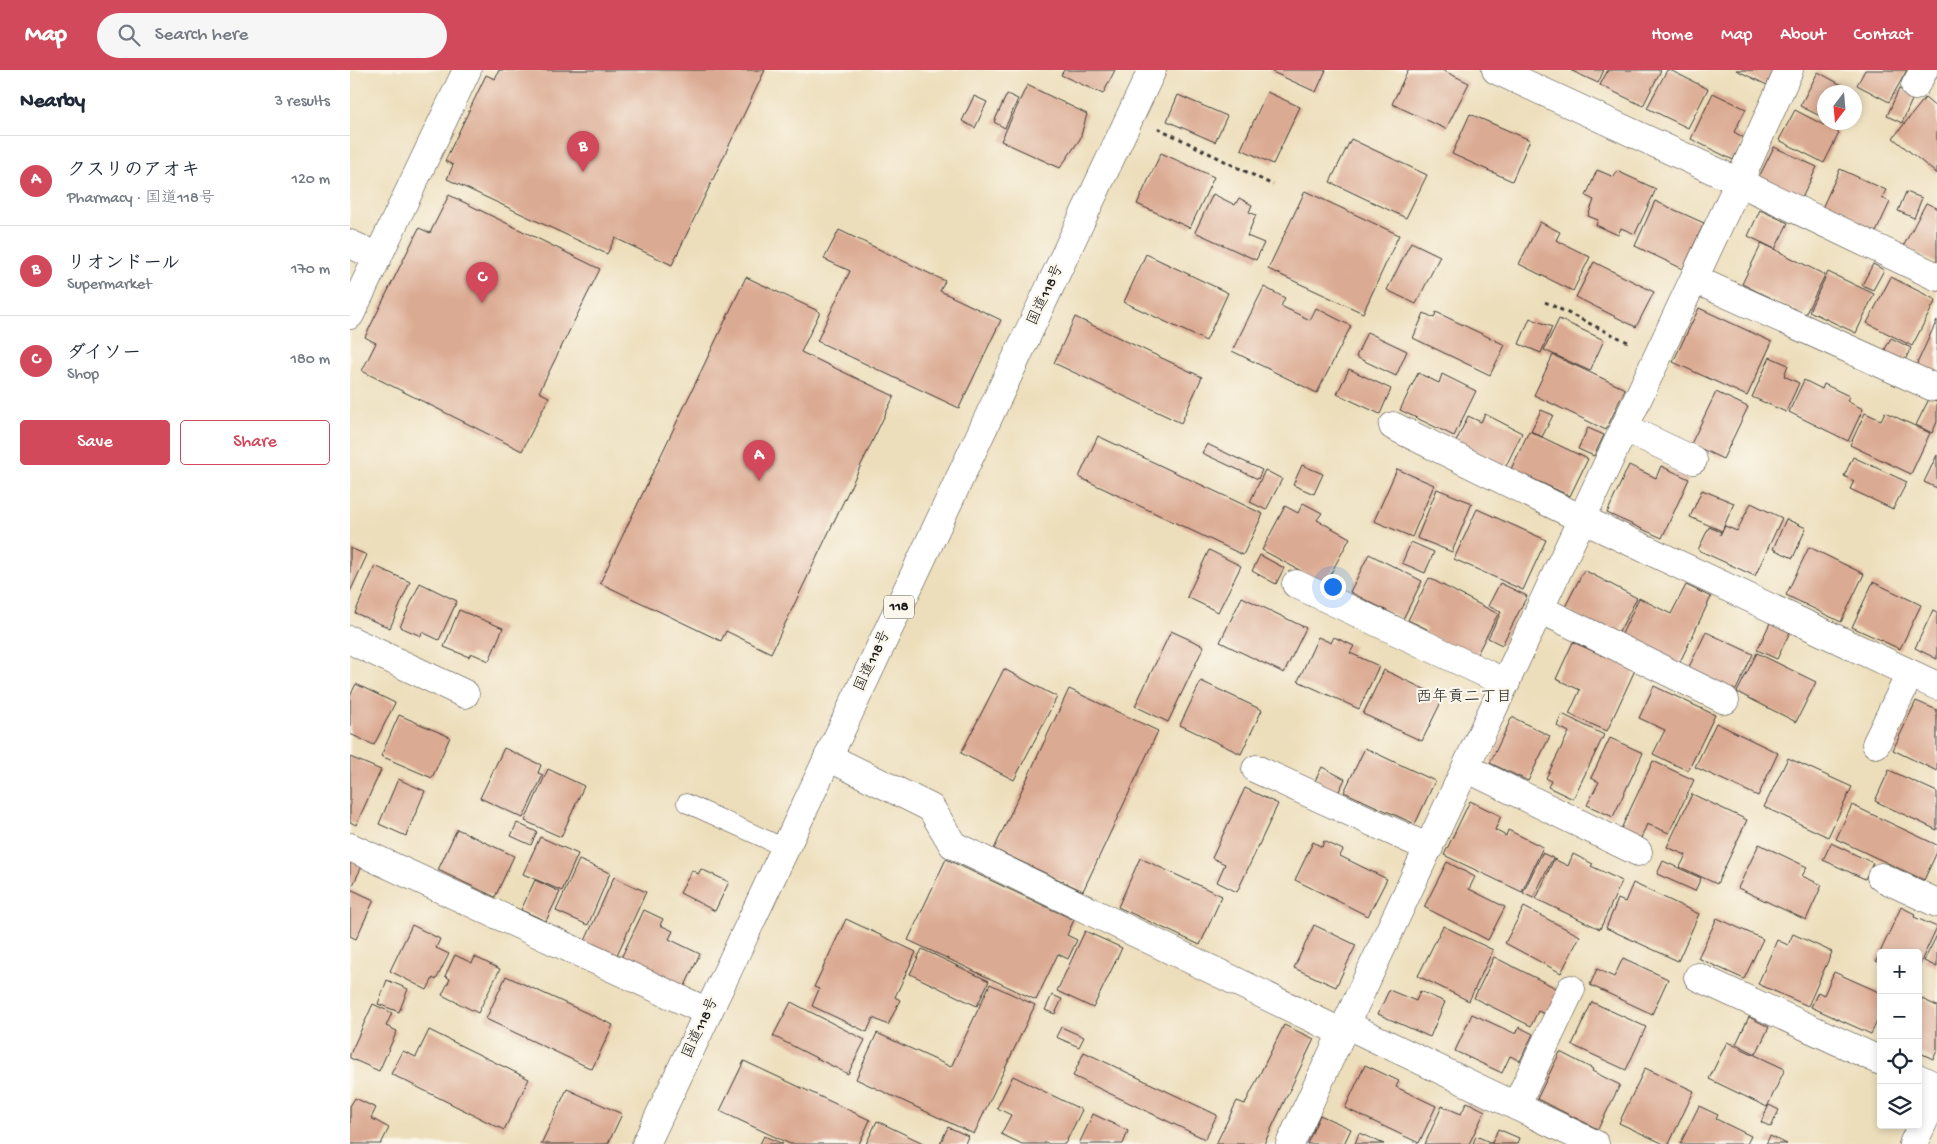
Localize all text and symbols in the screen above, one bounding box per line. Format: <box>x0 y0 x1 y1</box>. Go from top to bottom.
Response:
search box <box>97 13 447 58</box>
text: Map <box>25 21 67 50</box>
icon: search <box>115 21 143 49</box>
text: Search here <box>155 24 248 47</box>
text: Home <box>1651 25 1693 46</box>
text: Map <box>1721 25 1752 46</box>
text: About <box>1780 25 1826 46</box>
text: Contact <box>1854 25 1912 46</box>
north arrow <box>1817 85 1862 130</box>
text: Nearby <box>20 90 85 115</box>
text: 3 results <box>275 93 330 112</box>
pin: B <box>567 131 599 172</box>
text: クスリのアオキ <box>67 160 200 183</box>
text: A <box>31 171 41 190</box>
text: 120 m <box>291 171 330 190</box>
text: Pharmacy · 国道118号 <box>67 190 215 209</box>
text: リオンドール <box>67 253 180 276</box>
text: B <box>32 261 40 280</box>
text: 170 m <box>291 261 330 280</box>
pin: C <box>466 262 498 303</box>
street label: 国道118号 <box>1024 262 1068 328</box>
text: Supermarket <box>67 276 152 295</box>
text: ダイソー <box>67 343 141 366</box>
text: C <box>32 351 40 370</box>
text: 180 m <box>291 351 330 370</box>
text: Shop <box>67 366 99 385</box>
button: Save <box>20 420 170 465</box>
button: Share <box>180 420 330 465</box>
pin: A <box>743 440 775 481</box>
your location <box>1320 574 1346 600</box>
road number: 118 <box>884 596 914 618</box>
street label: 国道118号 <box>851 628 895 694</box>
district label: 西年貢二丁目 <box>1416 688 1512 708</box>
map controls <box>1877 949 1922 1129</box>
button: + <box>1877 949 1922 994</box>
button: − <box>1877 994 1922 1039</box>
street label: 国道118号 <box>679 995 723 1061</box>
button: locate <box>1877 1039 1922 1084</box>
button: layers <box>1877 1084 1922 1129</box>

